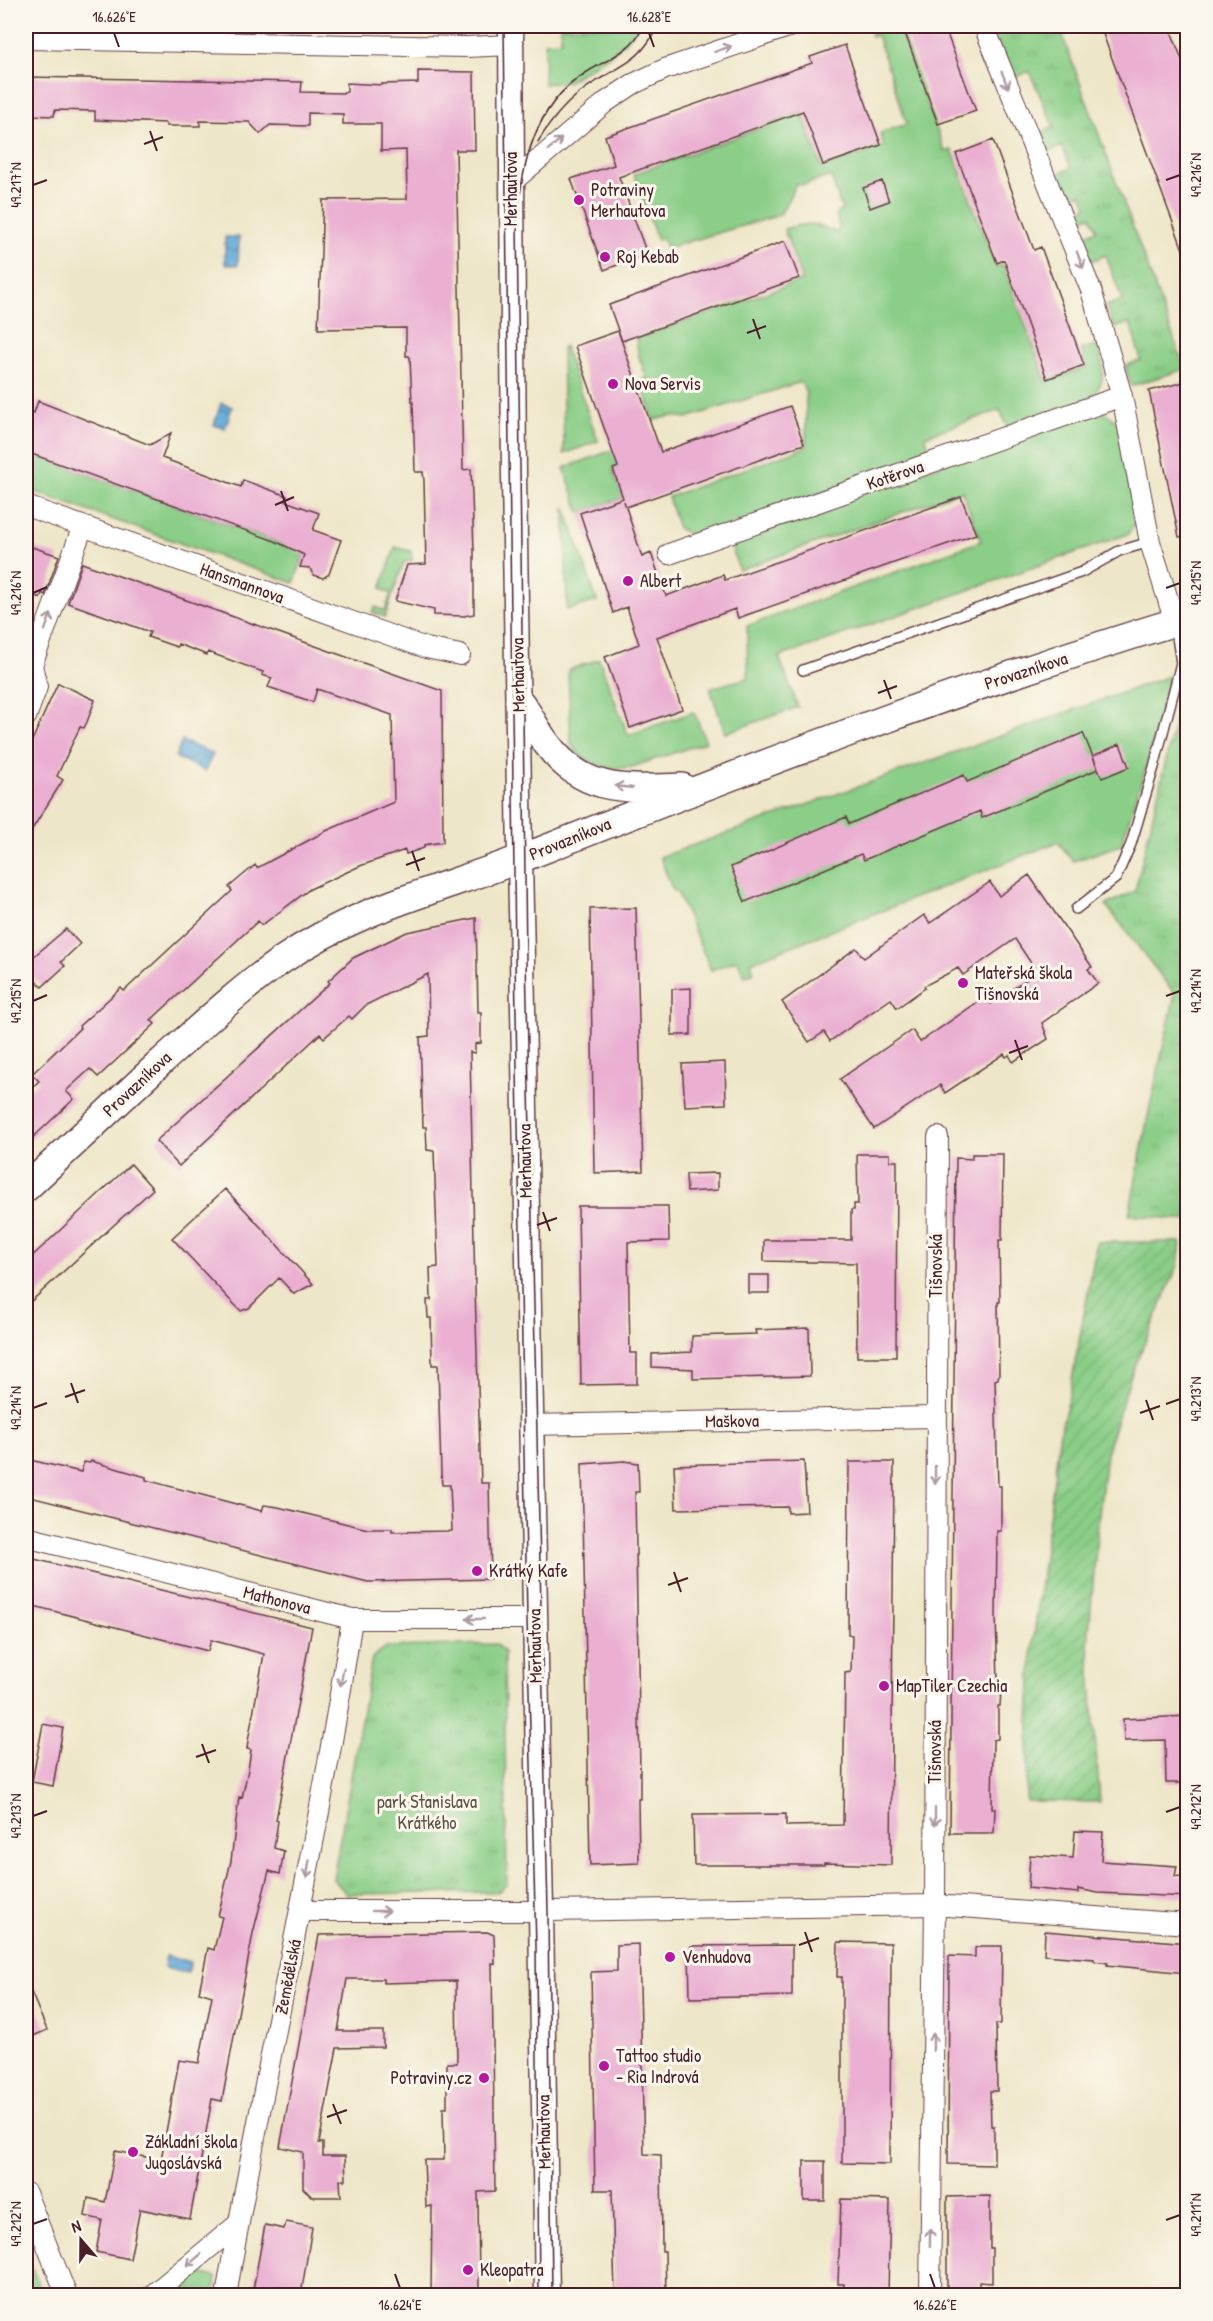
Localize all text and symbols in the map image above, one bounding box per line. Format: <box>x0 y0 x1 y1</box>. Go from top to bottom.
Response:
text: 16.626°E <box>92 6 136 27</box>
text: 16.628°E <box>627 6 671 27</box>
one-way arrow <box>713 43 732 54</box>
one-way arrow <box>1000 70 1011 89</box>
one-way arrow <box>547 138 563 151</box>
street label: Merhautova <box>498 152 523 226</box>
text: 49.216°N <box>1185 153 1206 197</box>
text: 49.217°N <box>5 162 26 208</box>
place label: Potraviny Merhautova <box>591 177 665 223</box>
marker: Potraviny Merhautova <box>572 193 586 207</box>
place label: Roj Kebab <box>617 244 679 269</box>
marker: Roj Kebab <box>598 250 612 264</box>
one-way arrow <box>1075 250 1086 269</box>
place label: Nova Servis <box>625 371 701 396</box>
marker: Nova Servis <box>606 377 620 391</box>
street label: Kotěrova <box>863 453 927 496</box>
street label: Hansmannova <box>197 556 288 609</box>
text: 49.215°N <box>1185 561 1206 605</box>
place label: Albert <box>640 568 682 593</box>
text: 49.216°N <box>5 571 26 615</box>
marker: Albert <box>621 574 635 588</box>
one-way arrow <box>43 613 54 632</box>
street label: Merhautova <box>504 638 531 712</box>
street label: Provazníkova <box>981 645 1071 696</box>
one-way arrow <box>615 782 635 793</box>
street label: Provazníkova <box>525 811 614 866</box>
place label: Mateřská škola Tišnovská <box>975 960 1072 1006</box>
text: 49.214°N <box>1185 969 1206 1013</box>
marker: Mateřská škola Tišnovská <box>956 976 970 990</box>
text: 49.215°N <box>5 979 26 1023</box>
street label: Provazníkova <box>97 1045 177 1122</box>
street label: Merhautova <box>511 1124 538 1198</box>
street label: Tišnovská <box>923 1234 948 1298</box>
text: 49.213°N <box>1185 1376 1206 1422</box>
text: 49.214°N <box>5 1386 26 1430</box>
street label: Maškova <box>705 1408 759 1433</box>
one-way arrow <box>929 1465 941 1485</box>
place label: Krátký Kafe <box>489 1558 568 1583</box>
marker: Krátký Kafe <box>470 1564 484 1578</box>
street label: Mathonova <box>241 1579 313 1620</box>
street label: Merhautova <box>521 1609 548 1683</box>
one-way arrow <box>466 1613 486 1625</box>
one-way arrow <box>337 1666 348 1686</box>
place label: MapTiler Czechia <box>896 1673 1007 1698</box>
marker: MapTiler Czechia <box>877 1679 891 1693</box>
street label: Tišnovská <box>922 1720 947 1784</box>
text: 49.212°N <box>1185 1784 1206 1830</box>
park label: park Stanislava Krátkého <box>377 1789 477 1835</box>
text: 49.213°N <box>5 1793 26 1839</box>
one-way arrow <box>929 1807 941 1827</box>
one-way arrow <box>303 1858 314 1878</box>
one-way arrow <box>370 1905 390 1917</box>
street label: Zemědělská <box>268 1937 307 2017</box>
place label: Venhudova <box>682 1944 751 1969</box>
marker: Venhudova <box>663 1950 677 1964</box>
one-way arrow <box>927 2033 939 2053</box>
place label: Tattoo studio - Ria Indrová <box>616 2043 701 2089</box>
marker: Tattoo studio - Ria Indrová <box>597 2059 611 2073</box>
place label: Potraviny.cz <box>390 2065 472 2090</box>
marker: Potraviny.cz <box>477 2071 491 2085</box>
street label: Merhautova <box>530 2095 557 2169</box>
place label: Základní škola Jugoslávská <box>145 2129 237 2175</box>
marker: Základní škola Jugoslávská <box>126 2145 140 2159</box>
text: 49.211°N <box>1185 2193 1206 2237</box>
text: 49.212°N <box>5 2201 26 2247</box>
north arrow <box>51 2210 111 2270</box>
text: N <box>68 2214 84 2238</box>
one-way arrow <box>924 2228 936 2248</box>
one-way arrow <box>187 2253 203 2266</box>
place label: Kleopatra <box>480 2257 544 2282</box>
marker: Kleopatra <box>461 2263 475 2277</box>
text: 16.624°E <box>378 2294 422 2315</box>
text: 16.626°E <box>913 2294 957 2315</box>

